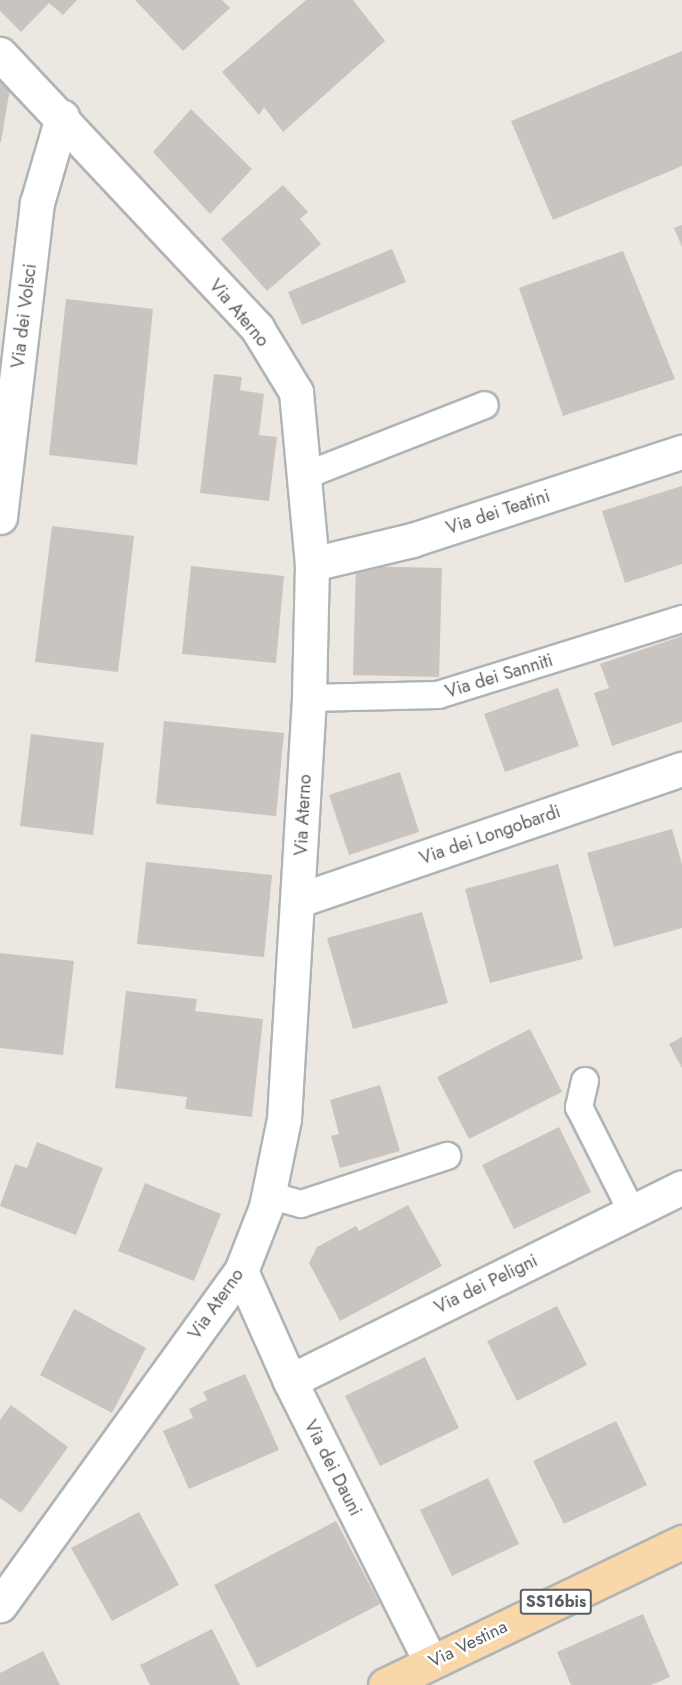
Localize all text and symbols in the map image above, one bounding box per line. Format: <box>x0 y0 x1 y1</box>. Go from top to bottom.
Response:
street label: Via dei Volsci <box>7 262 41 370</box>
street label: Via Aterno <box>205 275 273 351</box>
street label: Via dei Teatini <box>443 485 553 539</box>
street label: Via dei Sanniti <box>443 649 555 703</box>
street label: Via Aterno <box>290 774 316 856</box>
street label: Via dei Longobardi <box>417 801 563 869</box>
street label: Via dei Peligni <box>431 1250 541 1318</box>
street label: Via Aterno <box>184 1264 248 1344</box>
street label: Via dei Dauni <box>300 1416 366 1520</box>
road number: SS16bis <box>518 1589 594 1615</box>
street label: Via Vestina <box>425 1616 511 1672</box>

